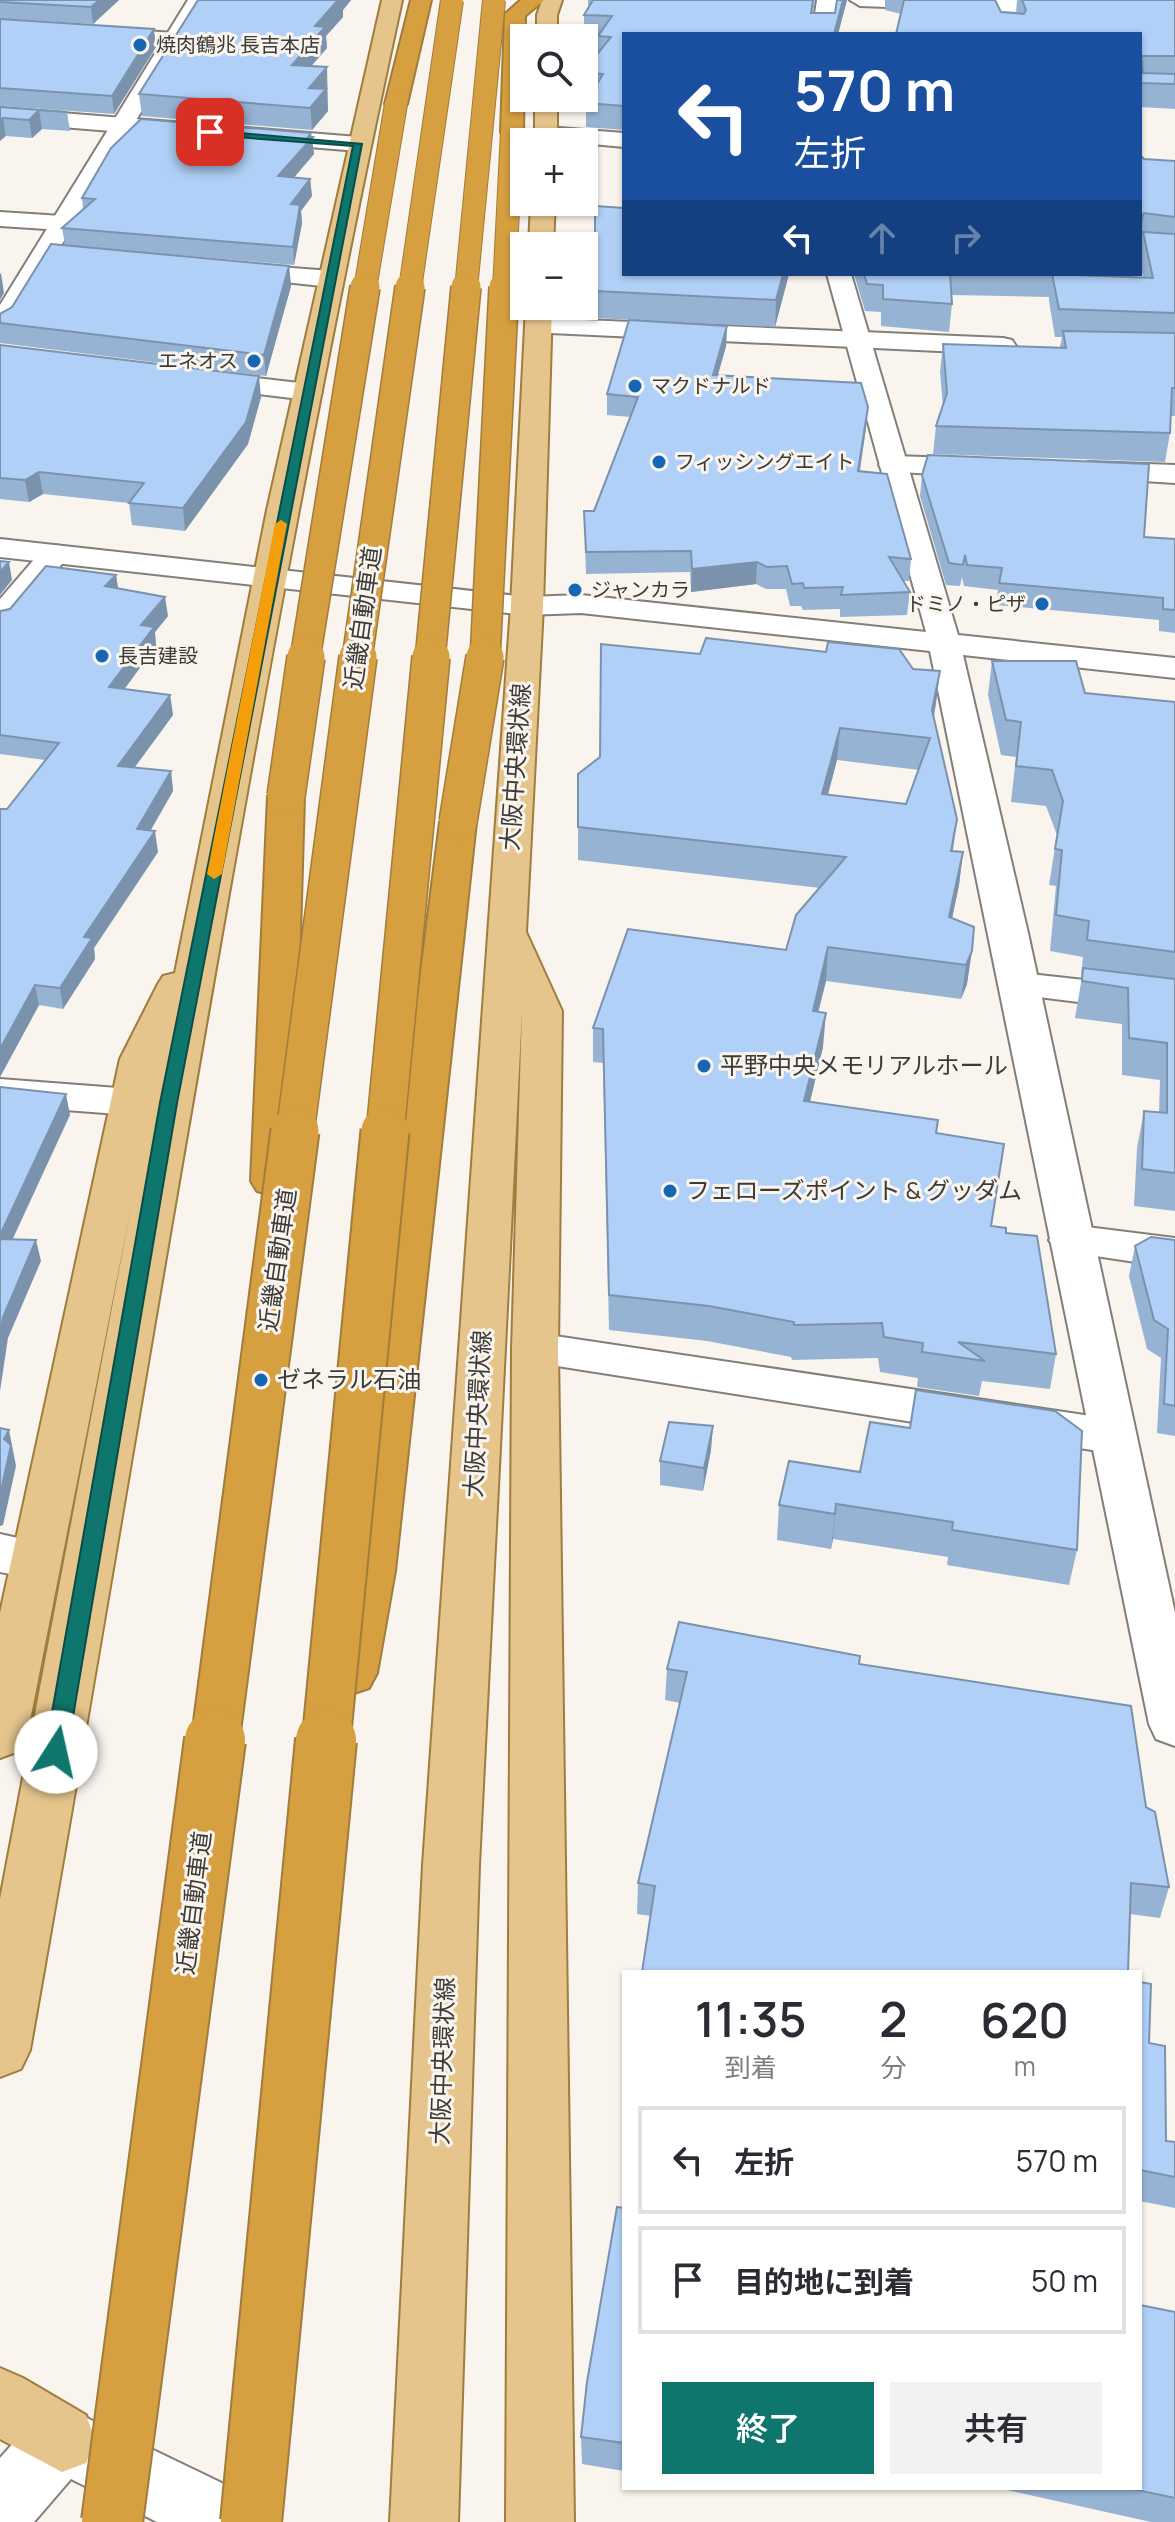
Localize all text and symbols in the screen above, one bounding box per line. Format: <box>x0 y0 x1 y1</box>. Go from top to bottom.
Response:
map controls <box>510 24 598 320</box>
button: search <box>510 24 598 112</box>
place label: 焼肉鶴兆 長吉本店 <box>156 31 320 58</box>
marker: 焼肉鶴兆 長吉本店 <box>131 36 149 54</box>
text: 570 m <box>794 51 955 128</box>
icon: left <box>662 64 766 168</box>
pin <box>176 98 244 166</box>
icon: arrive <box>188 110 232 154</box>
button: + <box>510 128 598 216</box>
text: 左折 <box>794 128 866 177</box>
icon: left <box>776 216 820 260</box>
icon: ahead <box>860 216 904 260</box>
icon: right <box>944 216 988 260</box>
button: − <box>510 232 598 320</box>
place label: エネオス <box>158 347 238 374</box>
marker: エネオス <box>245 352 263 370</box>
place label: マクドナルド <box>651 372 771 399</box>
marker: マクドナルド <box>626 377 644 395</box>
place label: フィッシングエイト <box>675 448 855 475</box>
marker: フィッシングエイト <box>650 453 668 471</box>
street label: 近畿自動車道 <box>335 544 388 691</box>
place label: ジャンカラ <box>591 576 690 603</box>
marker: ジャンカラ <box>566 581 584 599</box>
place label: ドミノ・ピザ <box>906 590 1026 617</box>
marker: ドミノ・ピザ <box>1033 595 1051 613</box>
place label: 長吉建設 <box>118 642 198 669</box>
marker: 長吉建設 <box>93 647 111 665</box>
street label: 大阪中央環状線 <box>492 682 537 852</box>
place label: 平野中央メモリアルホール <box>720 1048 1008 1081</box>
marker: 平野中央メモリアルホール <box>695 1057 713 1075</box>
place label: フェローズポイント & グッダム <box>686 1173 1022 1206</box>
marker: フェローズポイント & グッダム <box>661 1182 679 1200</box>
street label: 近畿自動車道 <box>250 1186 303 1333</box>
street label: 大阪中央環状線 <box>456 1329 497 1499</box>
place label: ゼネラル石油 <box>277 1362 421 1395</box>
marker: ゼネラル石油 <box>252 1371 270 1389</box>
position arrow <box>14 1710 98 1794</box>
street label: 近畿自動車道 <box>167 1829 218 1976</box>
street label: 大阪中央環状線 <box>422 1976 461 2145</box>
text: 11:35 <box>695 1986 807 2051</box>
text: 2 <box>879 1986 908 2051</box>
text: 620 <box>980 1987 1069 2052</box>
text: m <box>1014 2048 1036 2084</box>
text: 到着 <box>725 2049 777 2085</box>
text: 分 <box>880 2049 906 2085</box>
icon: left <box>666 2138 710 2182</box>
text: 570 m <box>1016 2140 1098 2181</box>
text: 左折 <box>734 2141 794 2182</box>
icon: arrive <box>666 2258 710 2302</box>
text: 50 m <box>1031 2260 1098 2301</box>
text: 目的地に到着 <box>734 2261 914 2302</box>
button: 終了 <box>662 2382 874 2474</box>
button: 共有 <box>890 2382 1102 2474</box>

